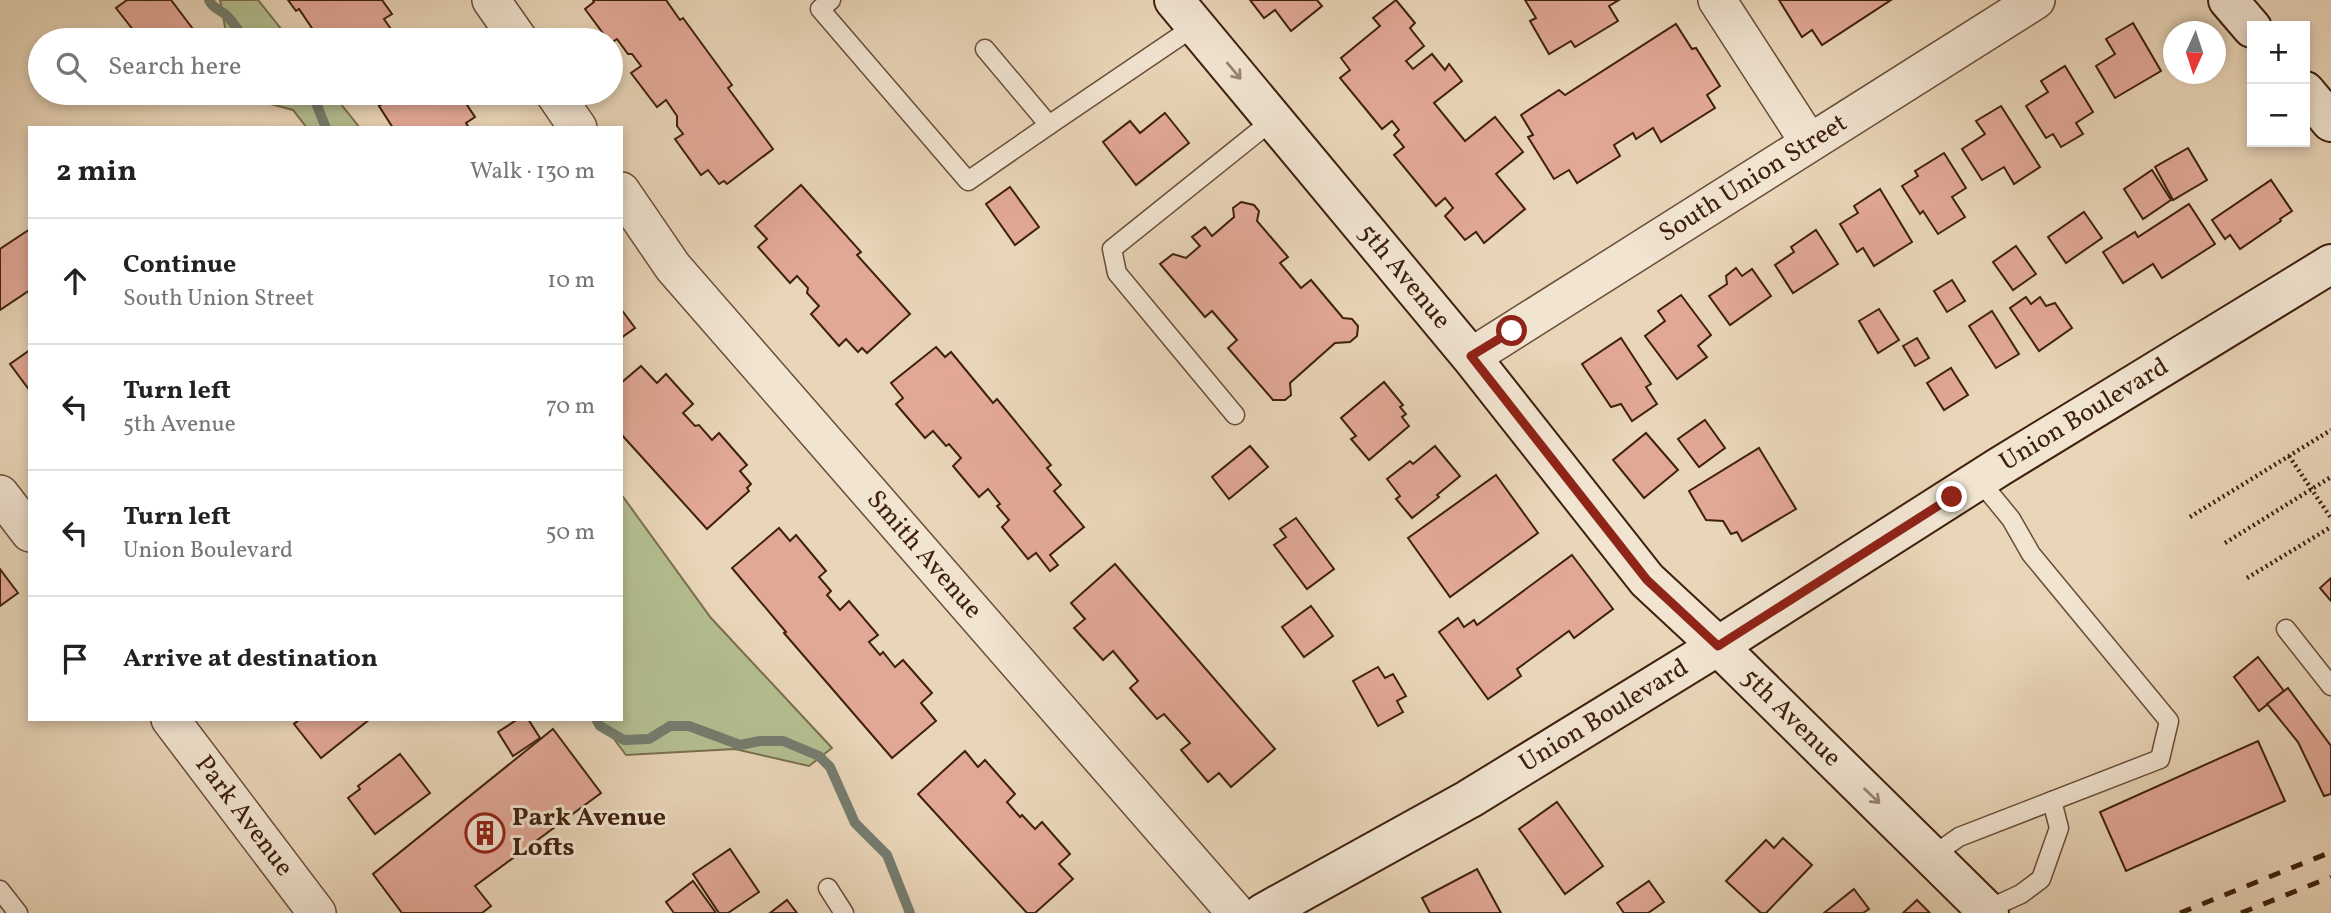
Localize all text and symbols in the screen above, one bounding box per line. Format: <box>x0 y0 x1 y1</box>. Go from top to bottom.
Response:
north arrow <box>2163 21 2226 84</box>
map controls <box>2247 21 2310 147</box>
button: + <box>2247 21 2310 84</box>
search box <box>28 28 623 105</box>
icon: search <box>52 48 90 86</box>
text: Search here <box>108 49 241 85</box>
one-way arrow <box>1226 62 1242 80</box>
button: − <box>2247 84 2310 147</box>
street label: South Union Street <box>1652 106 1854 252</box>
text: 2 min <box>56 151 137 193</box>
text: Walk · 130 m <box>470 156 595 188</box>
street label: 5th Avenue <box>1350 216 1459 337</box>
text: Continue <box>123 247 236 283</box>
icon: ahead <box>56 262 94 300</box>
text: 10 m <box>547 265 595 297</box>
text: South Union Street <box>123 283 314 315</box>
route start <box>1496 315 1527 346</box>
street label: Union Boulevard <box>1993 349 2176 480</box>
text: Turn left <box>123 373 231 409</box>
icon: left <box>56 388 94 426</box>
text: 70 m <box>546 391 595 423</box>
text: 5th Avenue <box>123 409 236 441</box>
route end <box>1936 481 1967 512</box>
street label: Smith Avenue <box>858 483 990 627</box>
text: Turn left <box>123 499 231 535</box>
icon: left <box>56 514 94 552</box>
text: 50 m <box>546 517 595 549</box>
text: Union Boulevard <box>123 535 293 567</box>
icon: arrive <box>56 640 94 678</box>
text: Arrive at destination <box>123 641 378 677</box>
street label: Union Boulevard <box>1513 650 1695 782</box>
street label: 5th Avenue <box>1733 660 1849 776</box>
street label: Park Avenue <box>186 748 301 884</box>
one-way arrow <box>1863 788 1880 805</box>
place label: Park Avenue Lofts <box>512 800 666 866</box>
building icon: Park Avenue Lofts <box>464 812 506 854</box>

